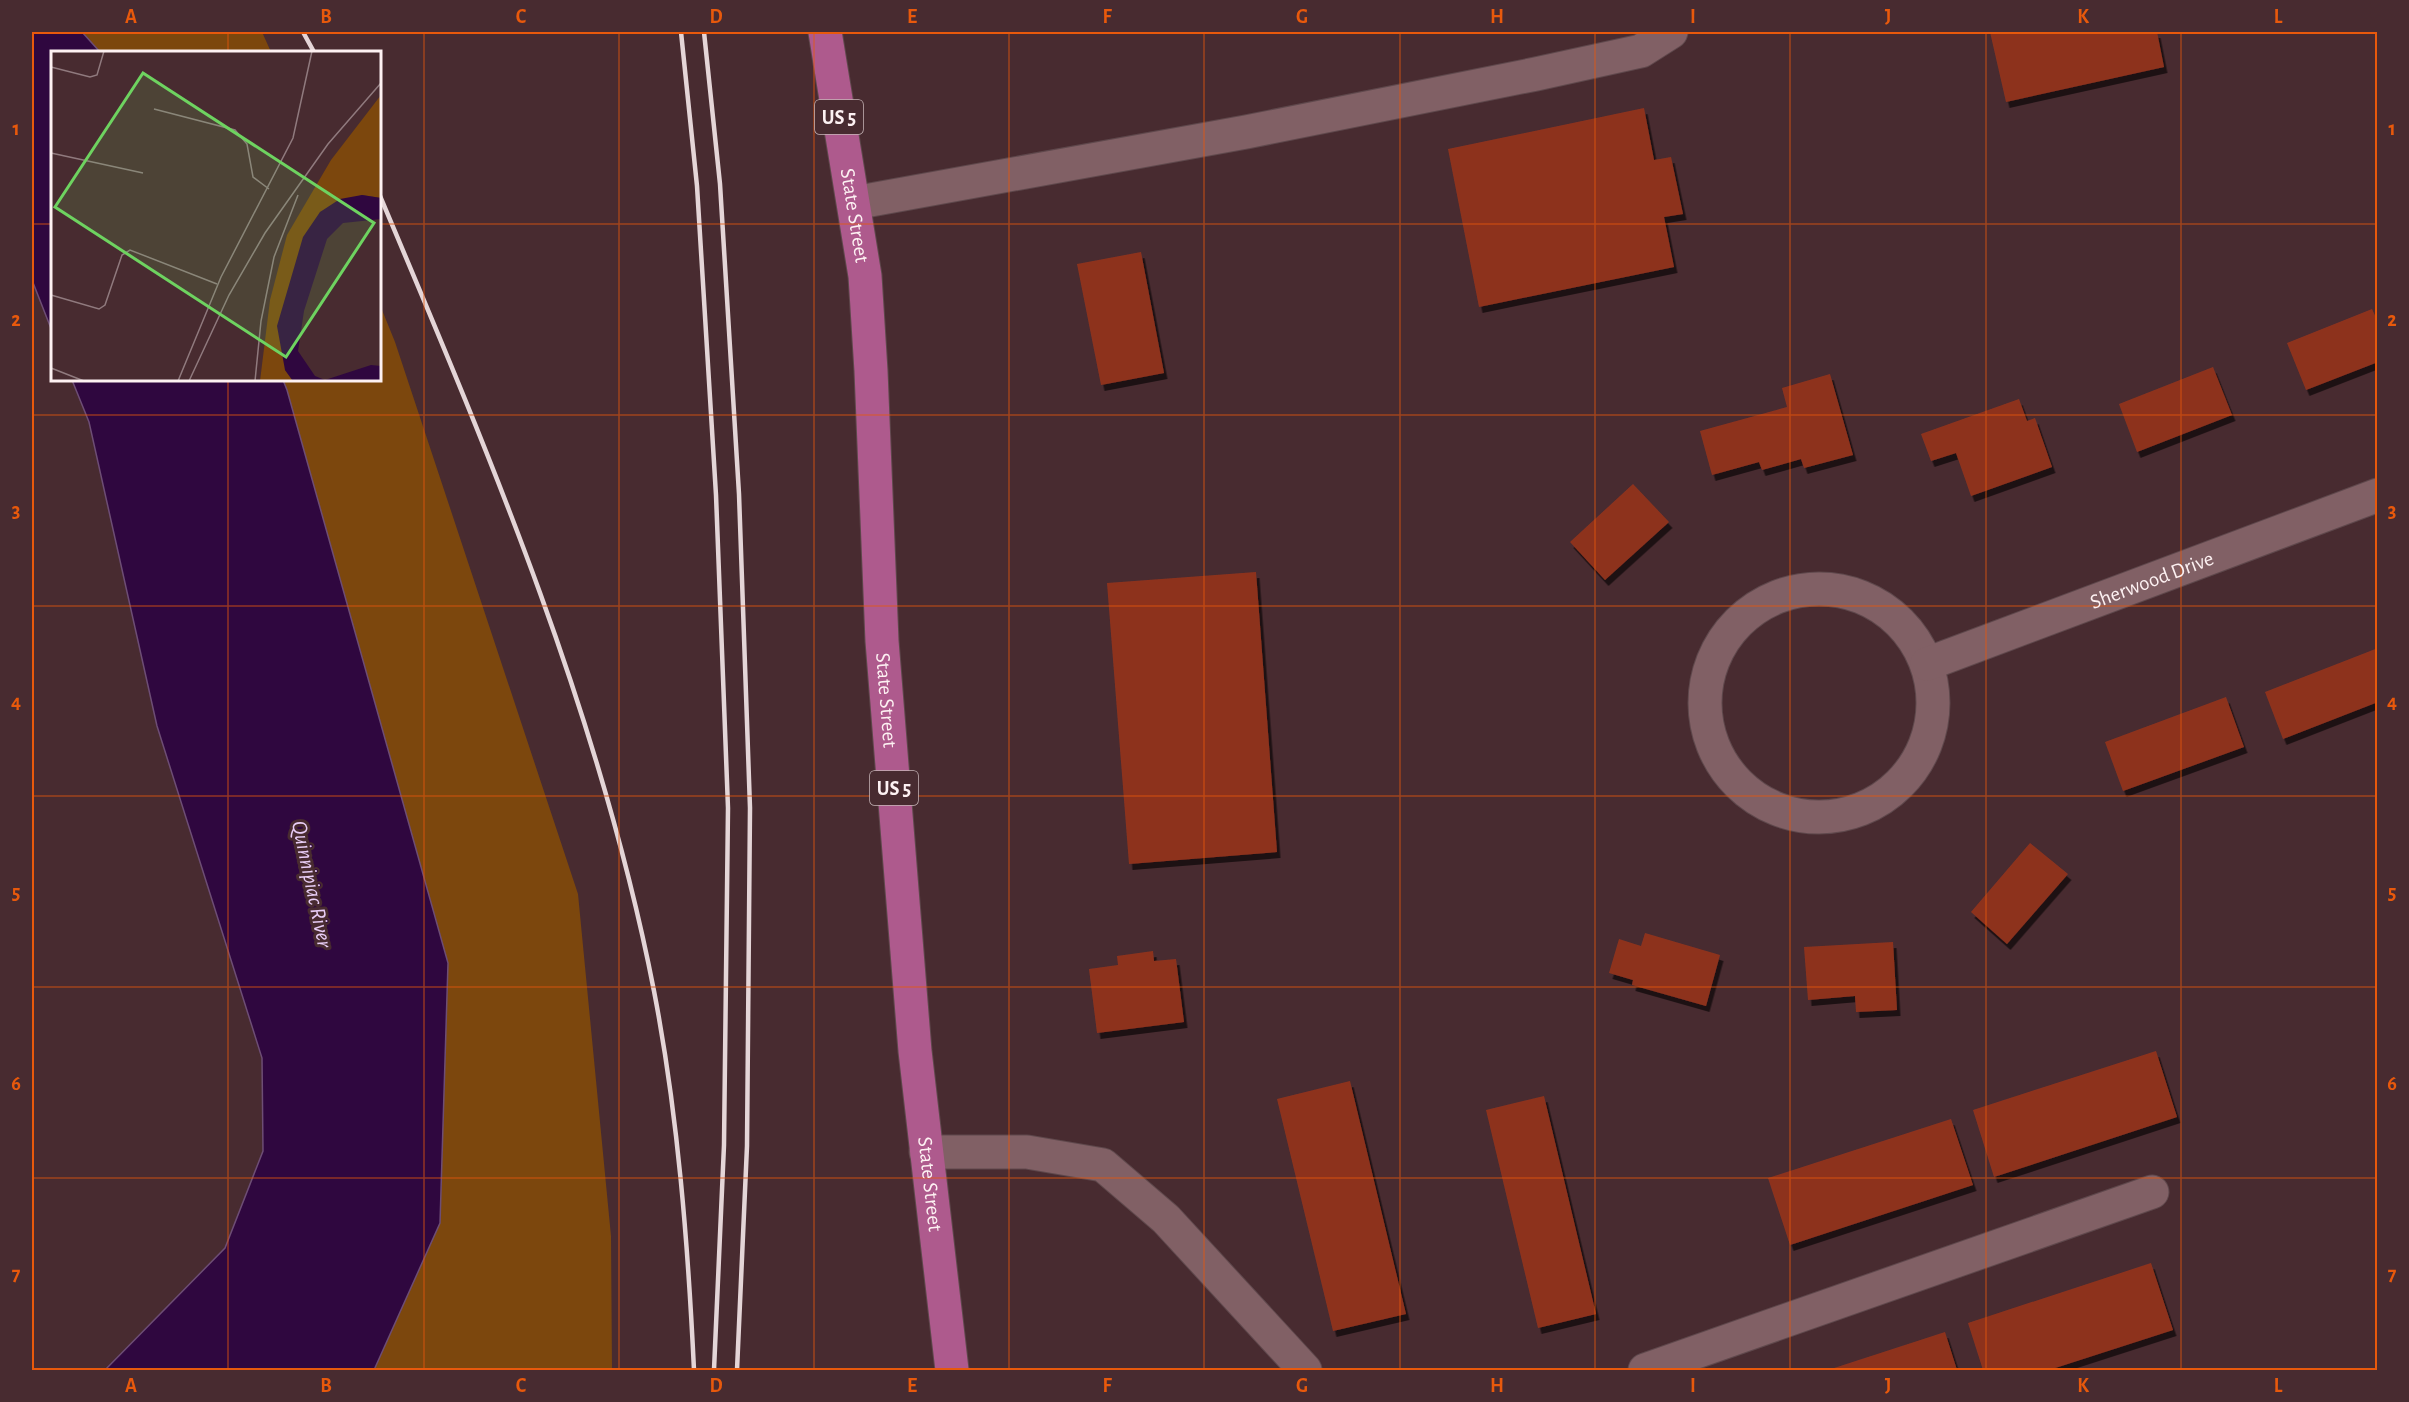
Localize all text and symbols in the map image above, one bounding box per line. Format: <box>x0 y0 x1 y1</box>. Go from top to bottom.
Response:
text: A <box>125 7 137 27</box>
text: B <box>320 7 332 27</box>
text: C <box>516 7 527 27</box>
text: D <box>709 7 723 27</box>
text: E <box>907 7 917 27</box>
text: F <box>1102 7 1112 27</box>
text: G <box>1296 7 1308 27</box>
text: H <box>1490 7 1504 27</box>
text: I <box>1690 7 1696 27</box>
text: J <box>1885 7 1891 27</box>
text: K <box>2077 7 2089 27</box>
text: L <box>2274 7 2283 27</box>
inset map <box>51 51 381 381</box>
road number: US 5 <box>815 100 863 134</box>
text: 1 <box>12 119 20 139</box>
text: 1 <box>2388 119 2396 139</box>
street label: State Street <box>837 167 873 265</box>
text: 2 <box>11 310 21 330</box>
text: 2 <box>2387 310 2397 330</box>
text: 3 <box>12 501 20 521</box>
text: 3 <box>2388 501 2396 521</box>
street label: Sherwood Drive <box>2087 548 2216 613</box>
street label: State Street <box>872 652 901 749</box>
text: 4 <box>11 692 21 712</box>
text: 4 <box>2387 692 2397 712</box>
road number: US 5 <box>870 771 918 805</box>
water label: Quinnipiac River <box>287 819 336 951</box>
text: 5 <box>12 883 20 903</box>
text: 5 <box>2388 883 2396 903</box>
text: 6 <box>11 1074 21 1094</box>
text: 6 <box>2387 1074 2397 1094</box>
street label: State Street <box>914 1136 946 1233</box>
text: 7 <box>12 1264 21 1284</box>
text: 7 <box>2388 1264 2397 1284</box>
text: A <box>125 1376 137 1396</box>
text: B <box>320 1376 332 1396</box>
text: C <box>516 1376 527 1396</box>
text: D <box>709 1376 723 1396</box>
text: E <box>907 1376 917 1396</box>
text: F <box>1102 1376 1112 1396</box>
text: G <box>1296 1376 1308 1396</box>
text: H <box>1490 1376 1504 1396</box>
text: I <box>1690 1376 1696 1396</box>
text: J <box>1885 1376 1891 1396</box>
text: K <box>2077 1376 2089 1396</box>
text: L <box>2274 1376 2283 1396</box>

